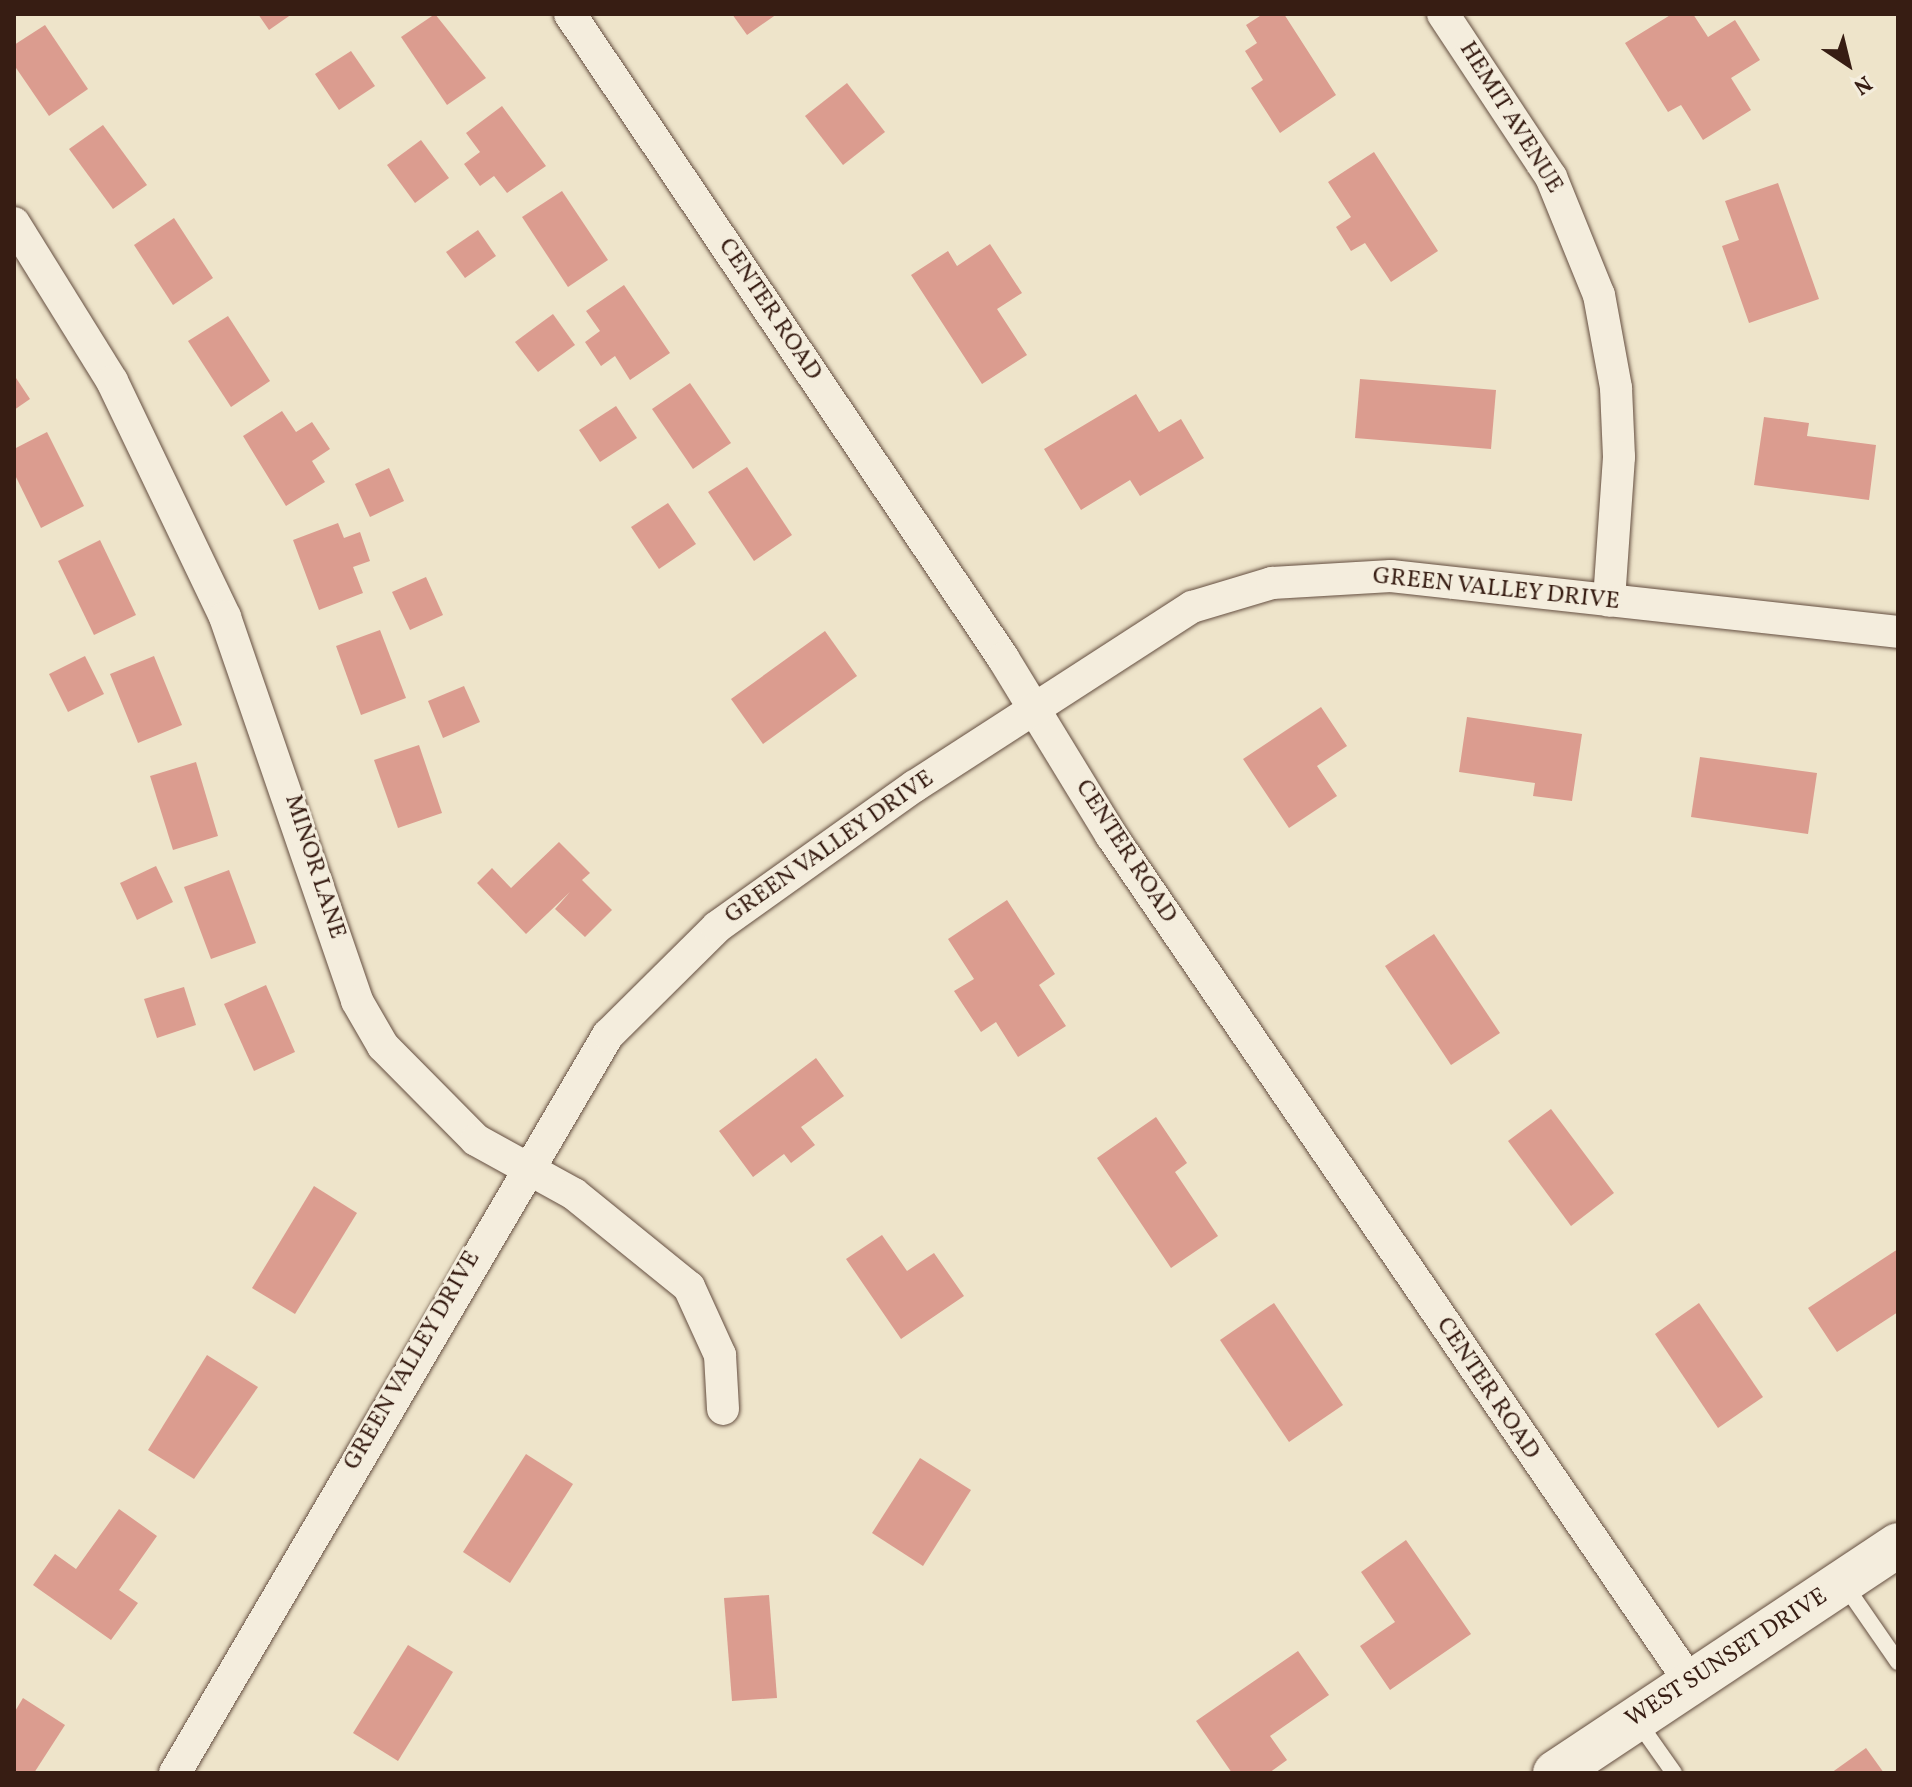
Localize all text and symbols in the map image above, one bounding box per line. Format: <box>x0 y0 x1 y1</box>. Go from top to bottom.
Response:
north arrow <box>1808 24 1888 104</box>
street label: HEMIT AVENUE <box>1452 37 1568 199</box>
text: N <box>1847 67 1877 101</box>
street label: CENTER ROAD <box>711 234 827 386</box>
street label: GREEN VALLEY DRIVE <box>1370 563 1622 617</box>
street label: GREEN VALLEY DRIVE <box>720 765 940 931</box>
street label: CENTER ROAD <box>1068 775 1182 929</box>
street label: MINOR LANE <box>277 791 351 943</box>
street label: GREEN VALLEY DRIVE <box>338 1246 488 1476</box>
street label: CENTER ROAD <box>1429 1313 1545 1465</box>
street label: WEST SUNSET DRIVE <box>1620 1583 1834 1735</box>

